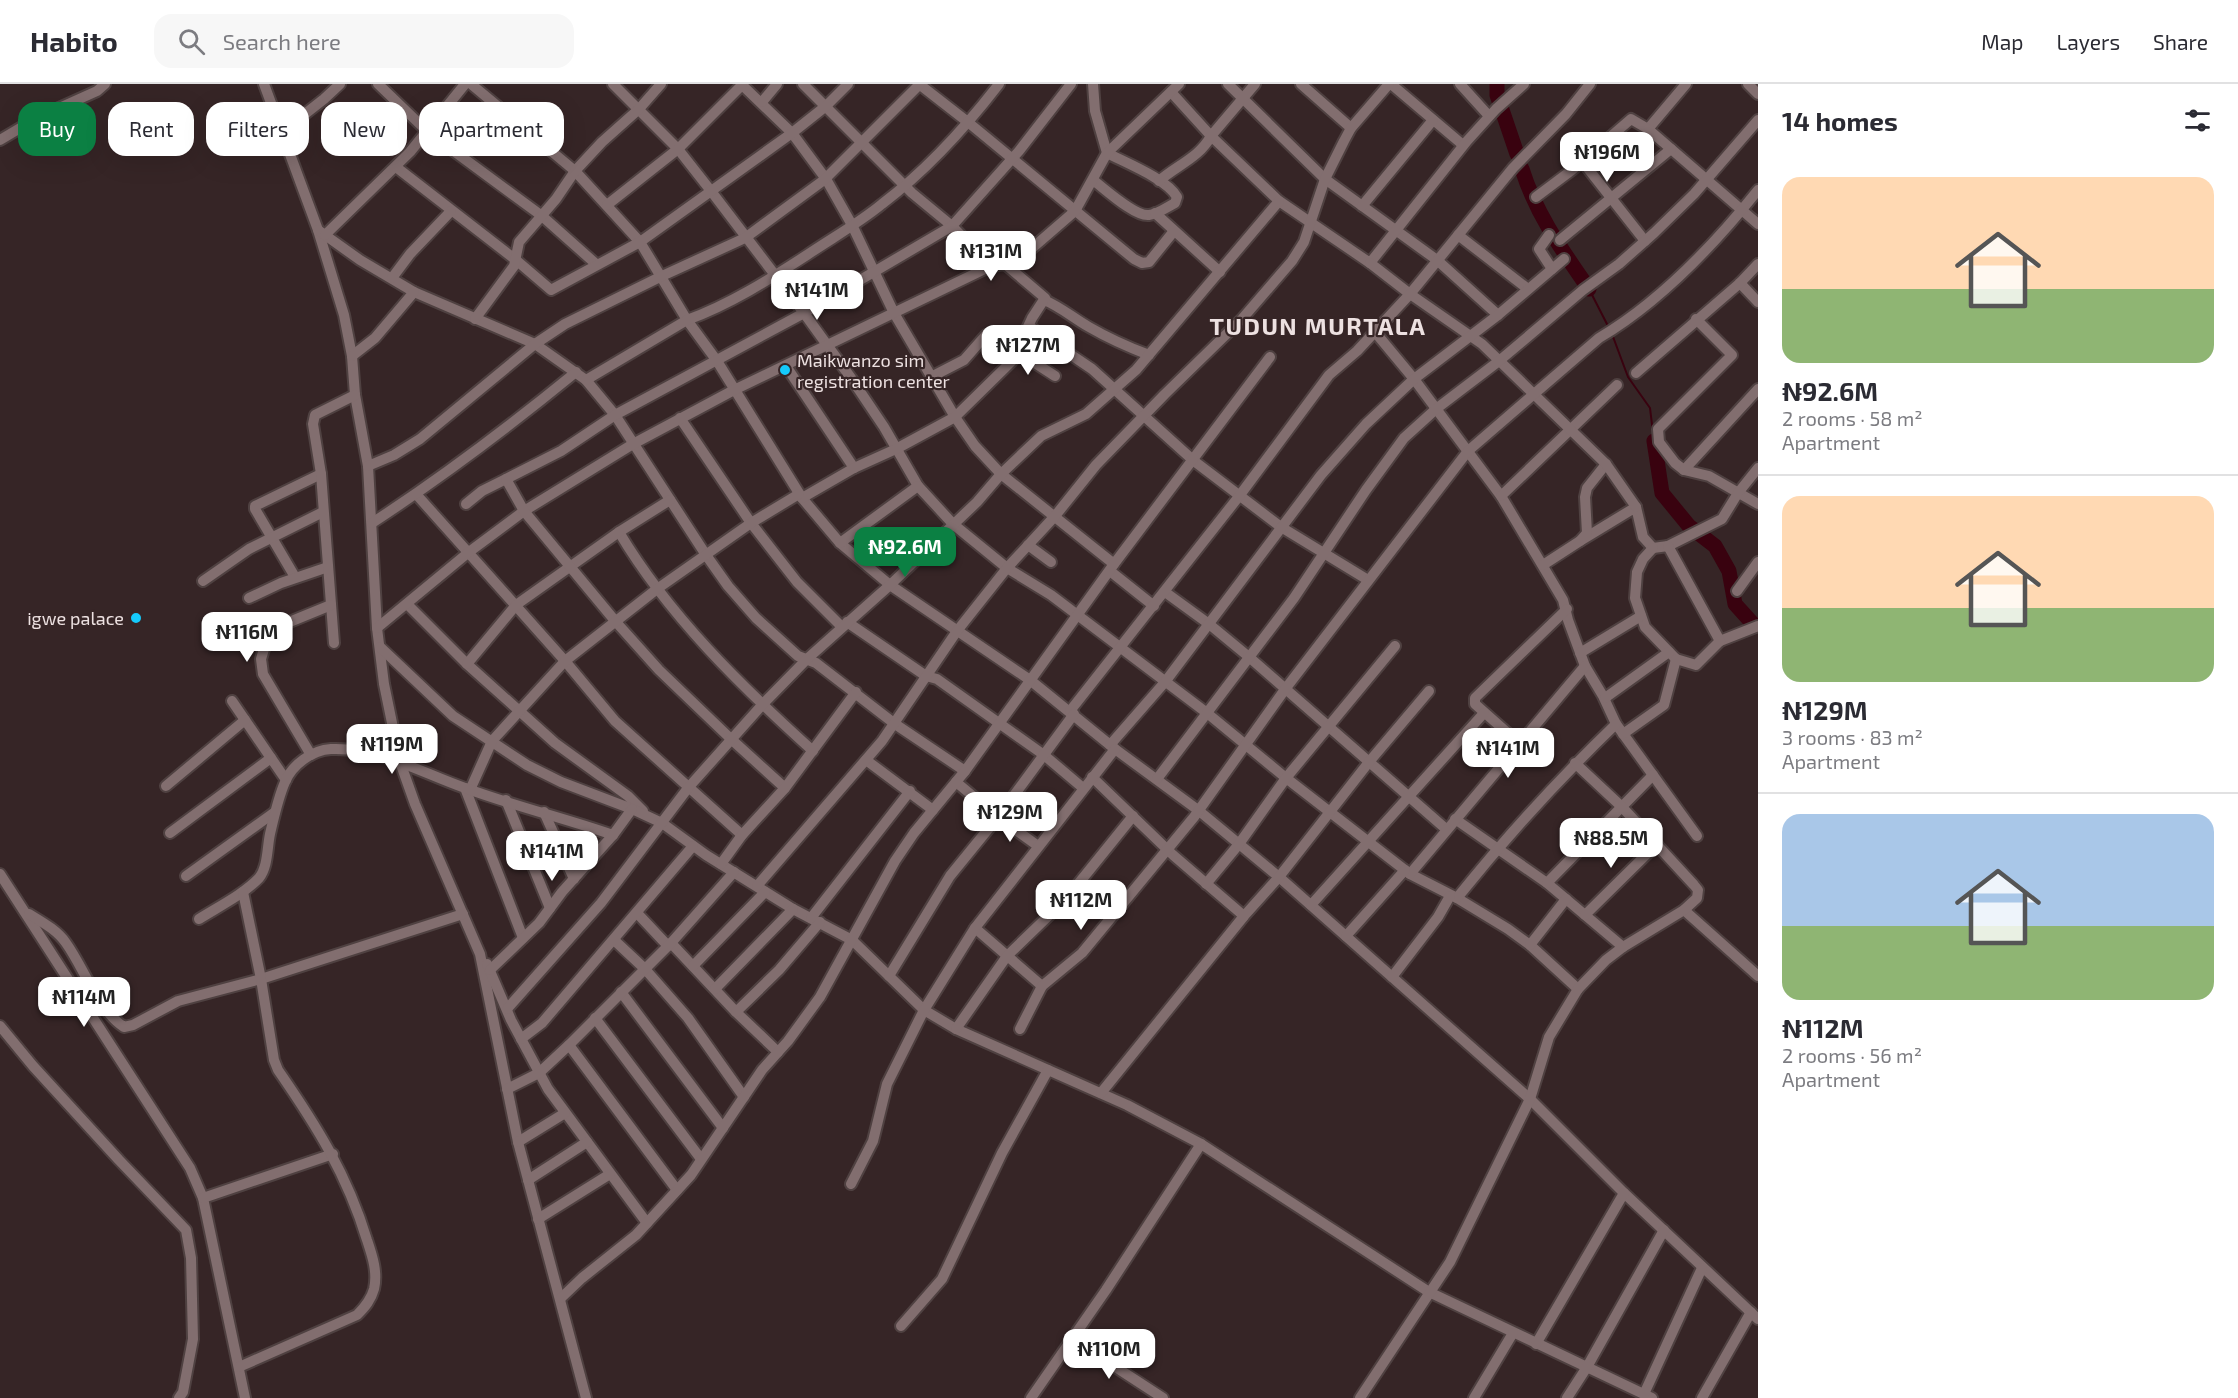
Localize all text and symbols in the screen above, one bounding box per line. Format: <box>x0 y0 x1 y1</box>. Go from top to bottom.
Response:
search box <box>154 14 574 68</box>
text: Habito <box>30 24 118 58</box>
icon: search <box>175 25 208 58</box>
text: Search here <box>223 28 341 54</box>
text: Map <box>1981 29 2023 54</box>
text: Layers <box>2056 29 2120 54</box>
text: Share <box>2153 29 2208 54</box>
chip: Buy <box>18 102 96 156</box>
chip: Rent <box>108 102 194 156</box>
chip: Filters <box>206 102 309 156</box>
chip: New <box>321 102 407 156</box>
chip: Apartment <box>419 102 564 156</box>
icon: filters <box>2181 104 2214 137</box>
text: 14 homes <box>1782 105 1898 136</box>
pin: ₦196M <box>1565 132 1649 183</box>
text: ₦196M <box>1574 139 1640 163</box>
icon: home <box>1944 216 2052 324</box>
pin: ₦131M <box>949 231 1033 282</box>
text: ₦131M <box>960 238 1022 262</box>
pin: ₦141M <box>775 270 859 321</box>
text: ₦141M <box>785 277 849 301</box>
district label: TUDUN MURTALA <box>1210 311 1426 340</box>
pin: ₦127M <box>986 325 1070 376</box>
text: ₦127M <box>996 332 1060 356</box>
place label: Maikwanzo sim registration center <box>797 349 950 392</box>
marker: Maikwanzo sim registration center <box>778 363 792 377</box>
text: ₦92.6M <box>1782 375 1878 406</box>
text: 2 rooms · 58 m² <box>1782 406 1923 430</box>
text: Apartment <box>1782 430 1880 454</box>
pin: ₦92.6M <box>856 527 954 578</box>
text: ₦92.6M <box>868 534 942 558</box>
icon: home <box>1944 535 2052 643</box>
place label: igwe palace <box>27 607 124 629</box>
marker: igwe palace <box>129 611 143 625</box>
pin: ₦116M <box>205 612 289 663</box>
text: ₦116M <box>216 619 278 643</box>
text: ₦129M <box>1782 694 1868 725</box>
pin: ₦119M <box>350 724 434 775</box>
text: 3 rooms · 83 m² <box>1782 725 1923 749</box>
pin: ₦141M <box>1466 728 1550 779</box>
text: ₦119M <box>361 731 423 755</box>
text: ₦141M <box>1476 735 1540 759</box>
text: Apartment <box>1782 749 1880 773</box>
pin: ₦129M <box>968 792 1052 843</box>
text: ₦129M <box>977 799 1043 823</box>
pin: ₦88.5M <box>1562 818 1660 869</box>
text: ₦88.5M <box>1574 825 1648 849</box>
pin: ₦141M <box>510 831 594 882</box>
text: ₦141M <box>520 838 584 862</box>
icon: home <box>1944 853 2052 961</box>
pin: ₦112M <box>1039 880 1123 931</box>
text: ₦112M <box>1050 887 1112 911</box>
pin: ₦114M <box>42 977 126 1028</box>
text: ₦114M <box>52 984 116 1008</box>
text: ₦112M <box>1782 1012 1863 1043</box>
text: 2 rooms · 56 m² <box>1782 1043 1922 1067</box>
text: Apartment <box>1782 1067 1880 1091</box>
pin: ₦110M <box>1067 1329 1151 1380</box>
text: ₦110M <box>1077 1336 1141 1360</box>

